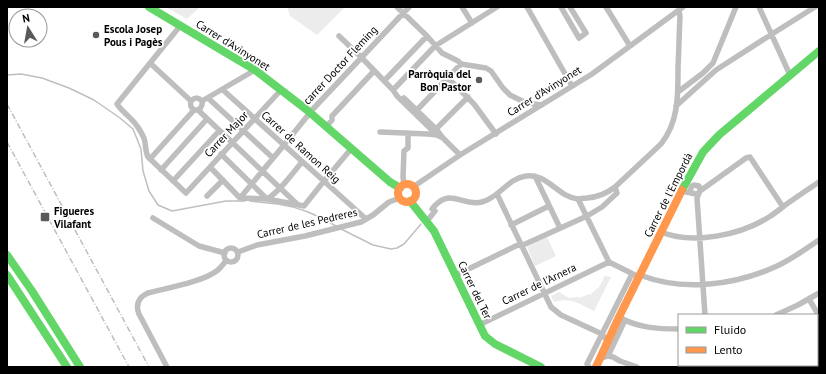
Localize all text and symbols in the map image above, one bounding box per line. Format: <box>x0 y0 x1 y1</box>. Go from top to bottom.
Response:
north arrow <box>8 8 48 48</box>
text: N <box>21 11 31 26</box>
street label: Carrer d'Avinyonet <box>193 17 273 74</box>
place label: Escola Josep Pous i Pagès <box>104 22 163 49</box>
street label: carrer Doctor Fleming <box>300 23 380 107</box>
marker: Escola Josep Pous i Pagès <box>91 30 101 40</box>
street label: Carrer d'Avinyonet <box>504 62 584 119</box>
place label: Parròquia del Bon Pastor <box>408 67 472 94</box>
marker: Parròquia del Bon Pastor <box>474 75 484 85</box>
street label: Carrer Major <box>201 108 251 160</box>
street label: Carrer de Ramon Reig <box>258 108 344 186</box>
street label: Carrer de l'Empordà <box>641 150 695 240</box>
place label: Figueres Vilafant <box>53 204 94 231</box>
street label: Carrer de les Pedreres <box>255 205 359 241</box>
marker: Figueres Vilafant <box>39 211 51 223</box>
street label: Carrer del Ter <box>455 259 495 321</box>
street label: Carrer de l'Arnera <box>500 260 578 308</box>
legend <box>678 314 818 366</box>
text: Fluido <box>714 322 746 337</box>
text: Lento <box>714 342 743 357</box>

